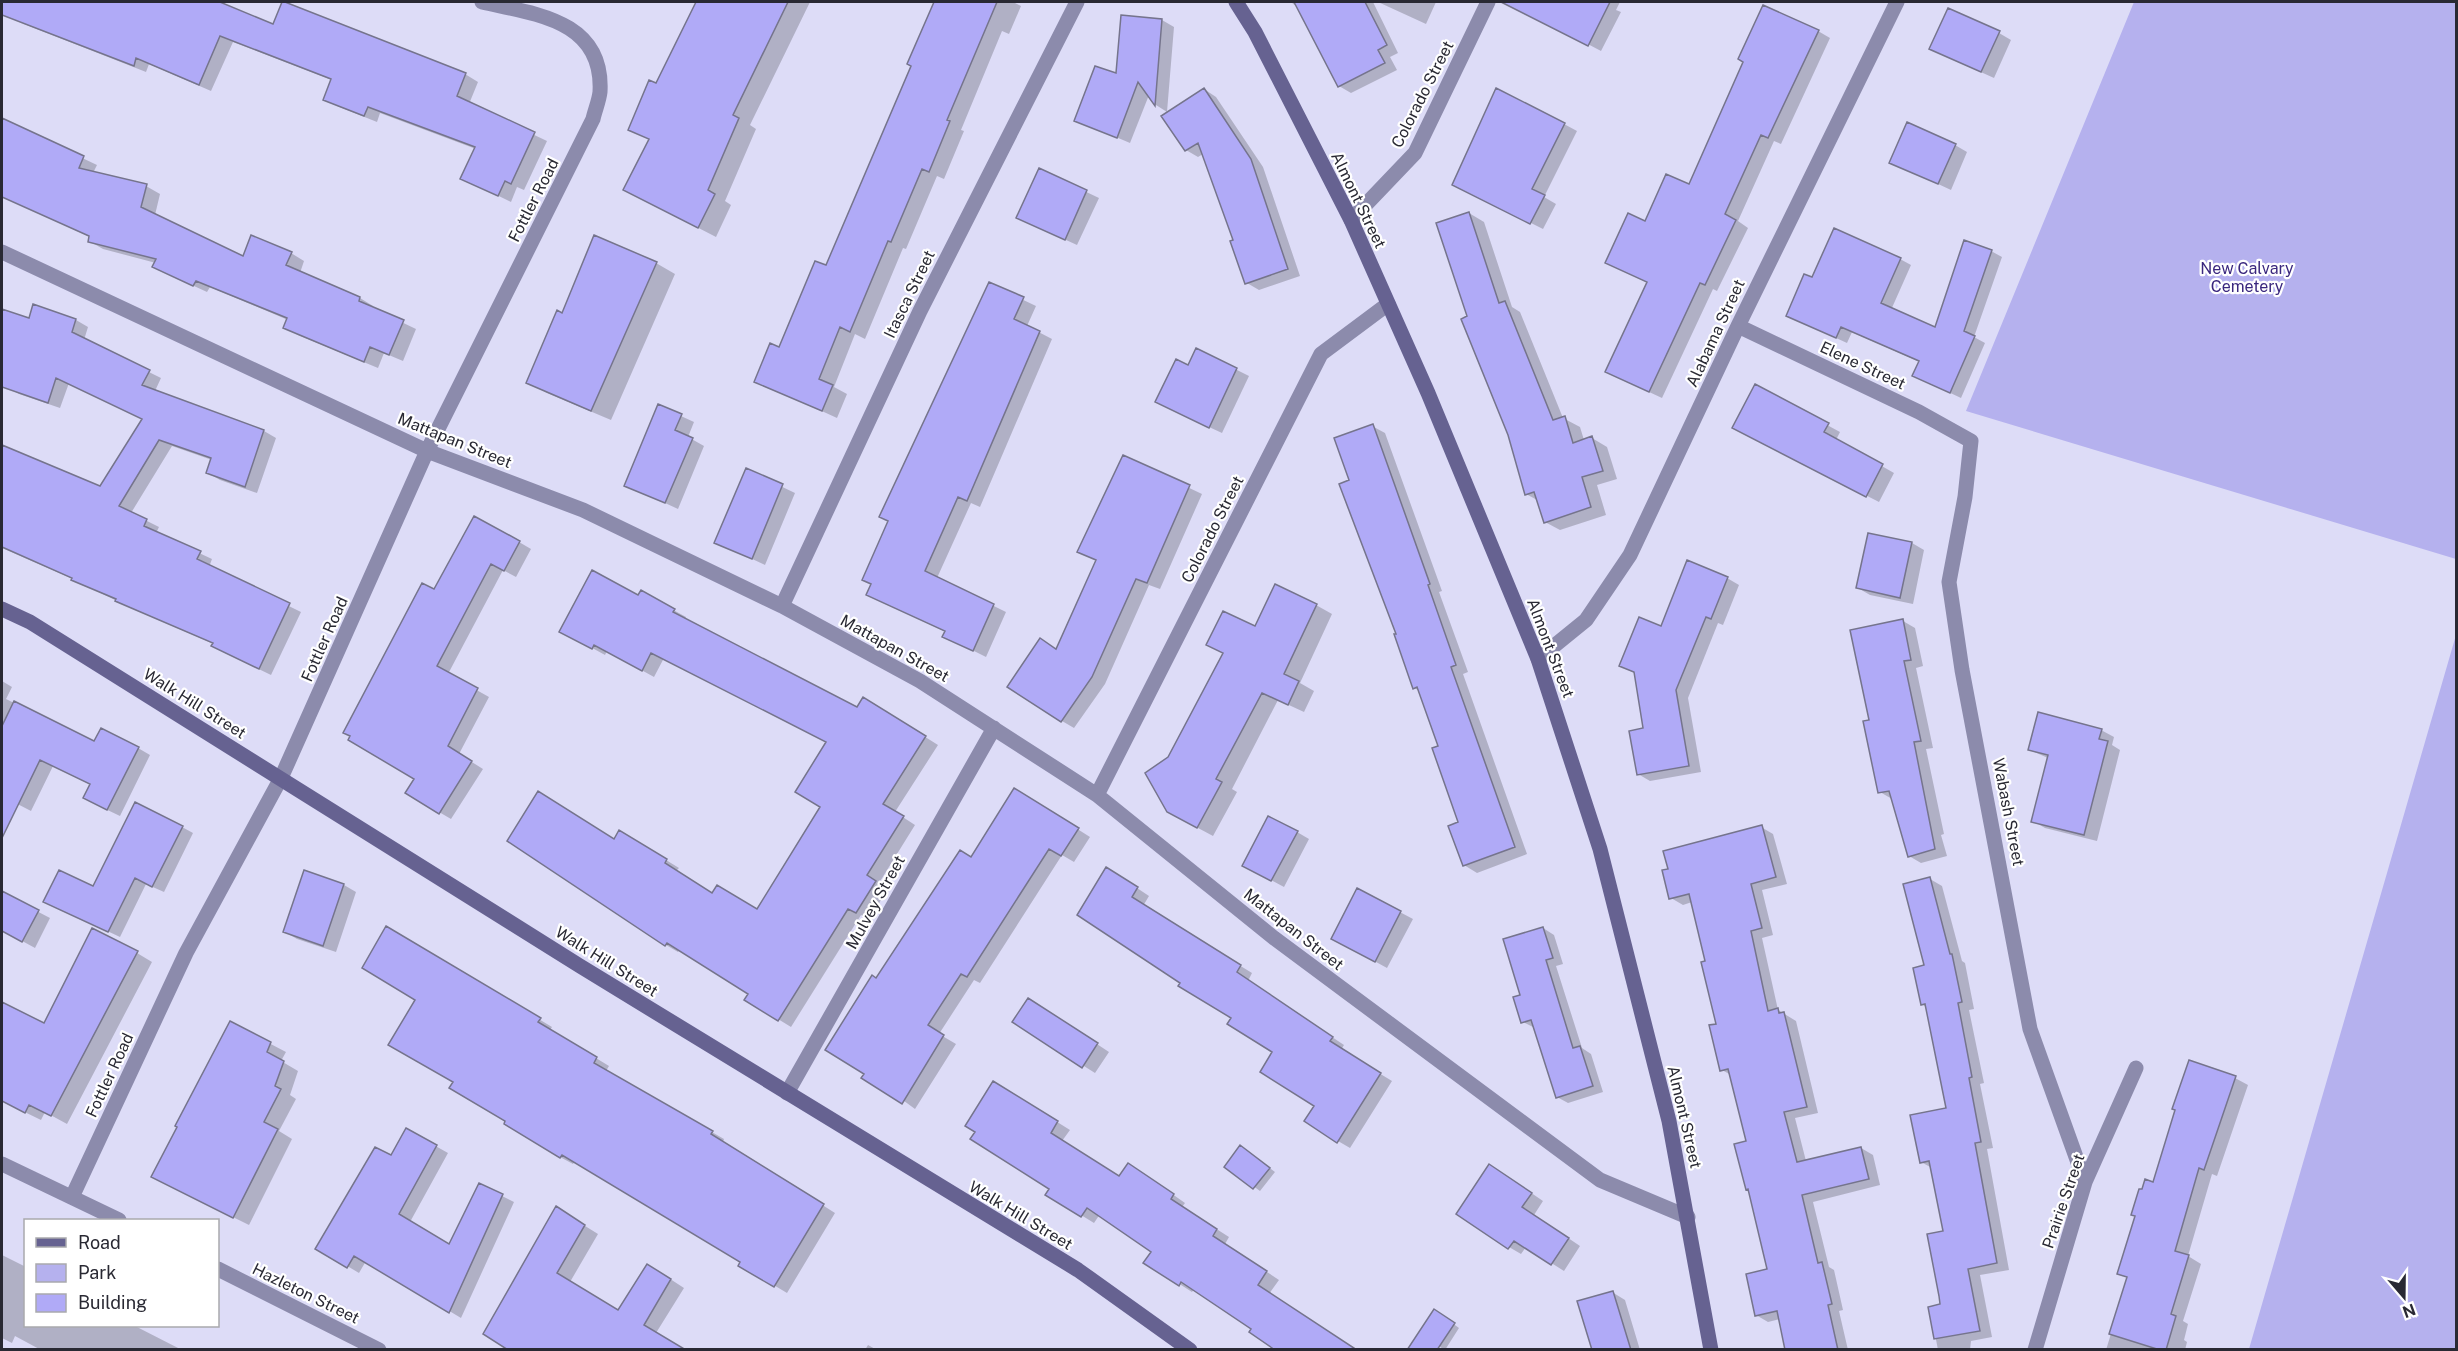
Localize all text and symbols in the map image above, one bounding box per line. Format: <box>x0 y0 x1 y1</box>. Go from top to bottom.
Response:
street label: Colorado Street <box>1387 38 1458 151</box>
street label: Almont Street <box>1327 149 1390 251</box>
street label: Fottler Road <box>504 155 563 245</box>
street label: Itasca Street <box>880 247 939 341</box>
park label: New Calvary Cemetery <box>2200 259 2294 296</box>
street label: Alabama Street <box>1682 276 1749 390</box>
street label: Elene Street <box>1817 337 1909 394</box>
street label: Mattapan Street <box>395 409 515 472</box>
street label: Colorado Street <box>1177 473 1248 586</box>
street label: Fottler Road <box>297 594 352 685</box>
street label: Almont Street <box>1523 596 1578 700</box>
street label: Mattapan Street <box>837 611 952 686</box>
street label: Walk Hill Street <box>140 664 250 743</box>
street label: Wabash Street <box>1989 757 2028 868</box>
street label: Mulvey Street <box>842 852 909 952</box>
street label: Mattapan Street <box>1240 885 1347 974</box>
street label: Walk Hill Street <box>552 922 662 1001</box>
street label: Fottler Road <box>82 1030 137 1121</box>
street label: Almont Street <box>1663 1064 1706 1170</box>
street label: Prairie Street <box>2038 1151 2089 1251</box>
street label: Walk Hill Street <box>966 1177 1076 1254</box>
legend <box>24 1219 219 1327</box>
text: Road <box>78 1232 121 1253</box>
street label: Hazleton Street <box>249 1259 362 1328</box>
text: Park <box>78 1262 116 1283</box>
north arrow <box>2374 1267 2434 1327</box>
text: Building <box>78 1292 147 1313</box>
text: N <box>2400 1300 2418 1322</box>

